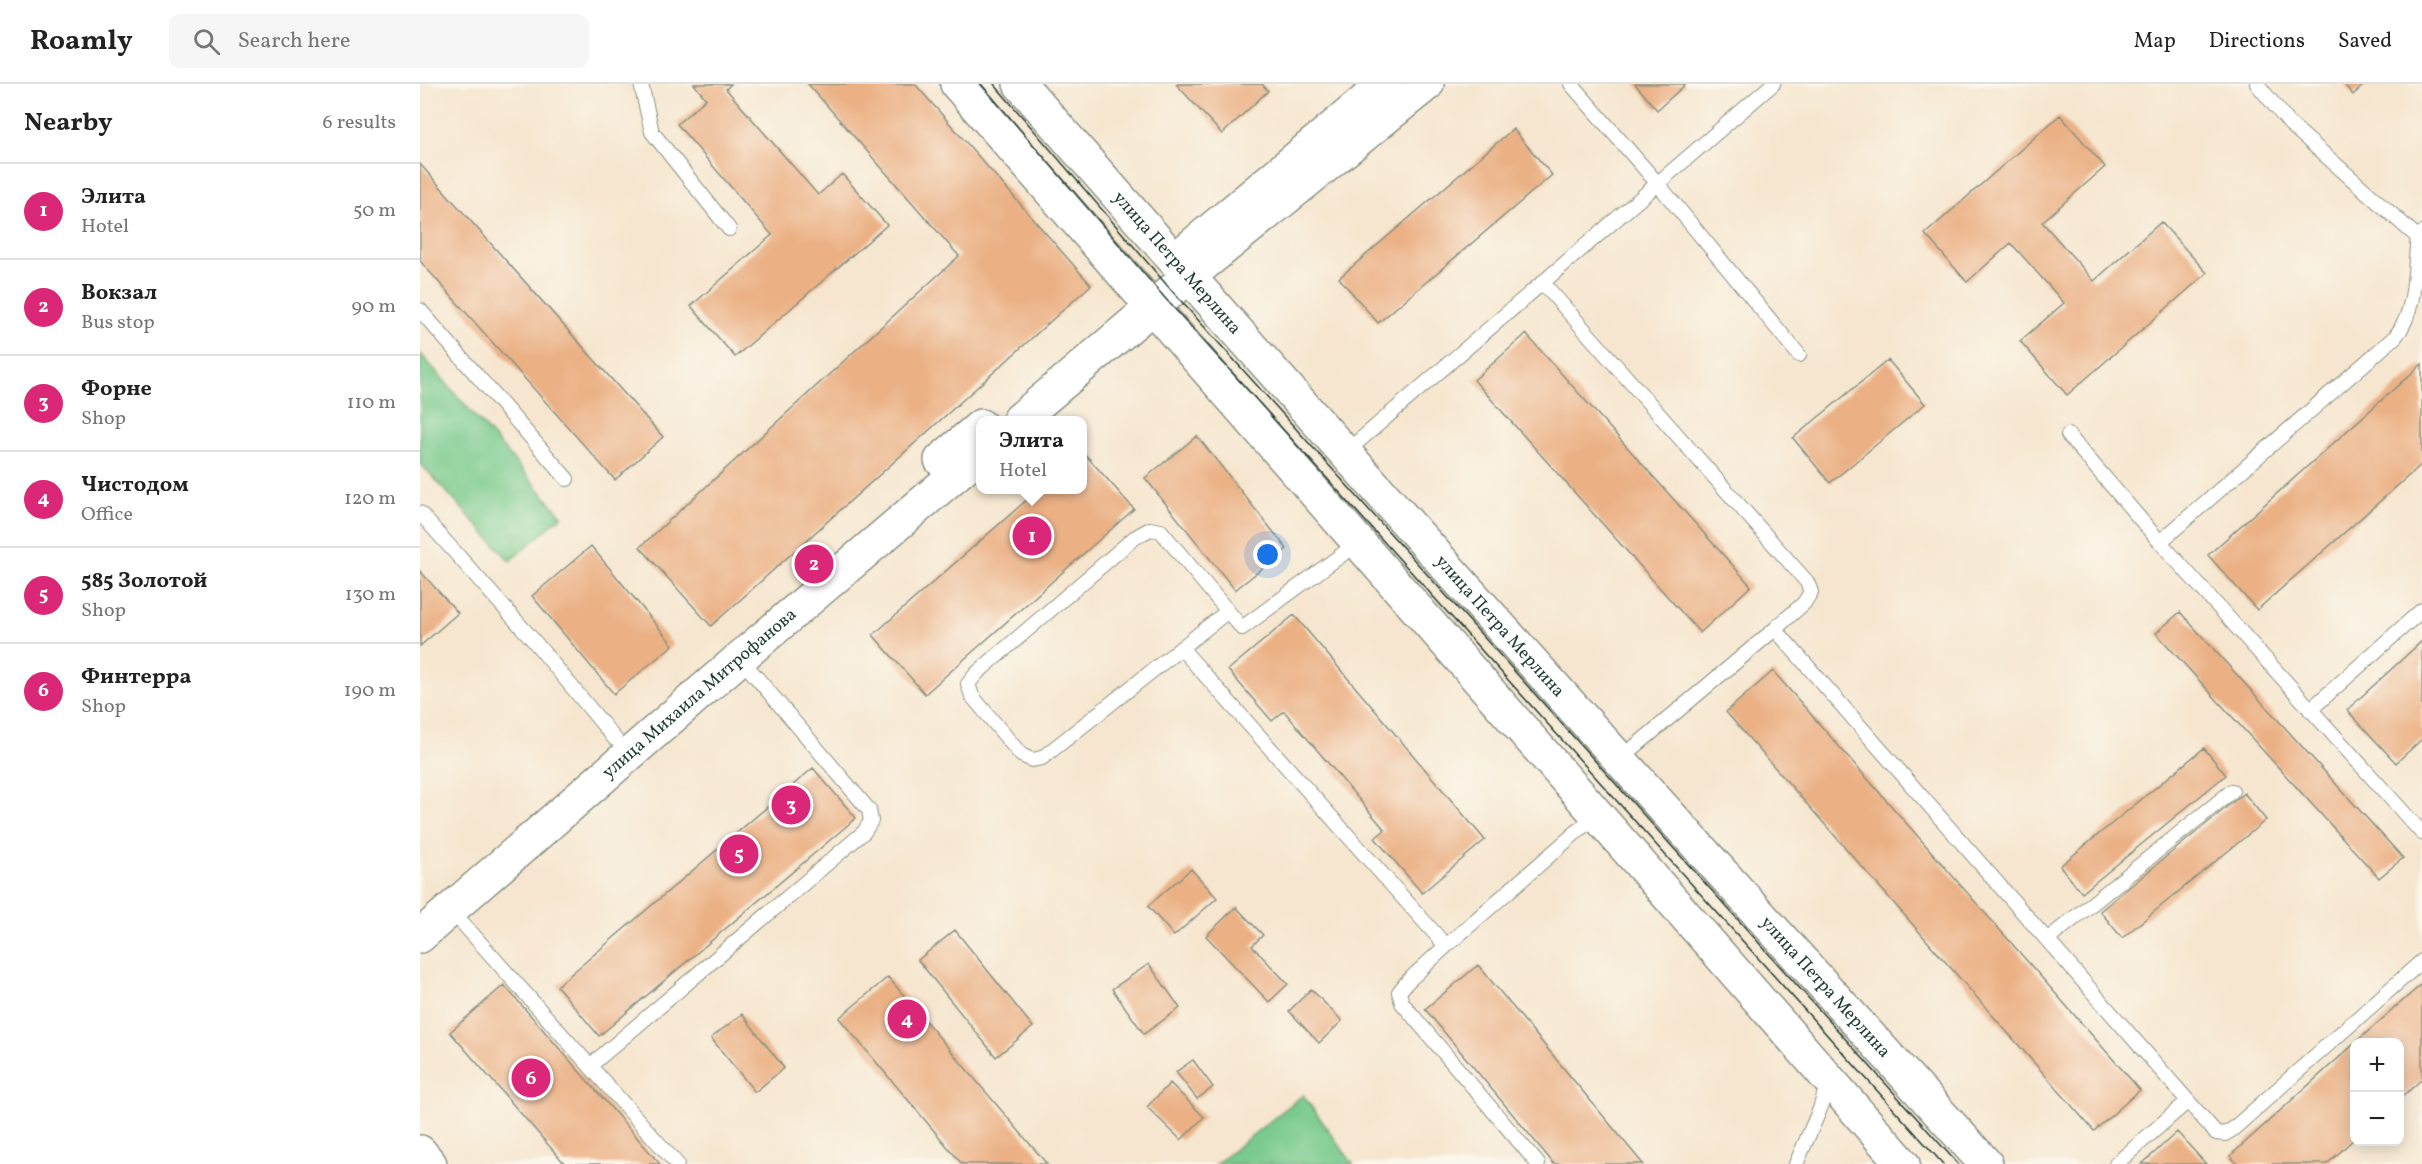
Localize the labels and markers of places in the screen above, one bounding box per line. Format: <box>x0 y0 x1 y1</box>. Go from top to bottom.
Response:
pin: 1 <box>1012 514 1052 558</box>
pin: 2 <box>794 542 834 586</box>
pin: 3 <box>772 782 811 828</box>
pin: 5 <box>720 832 758 876</box>
pin: 4 <box>888 996 926 1042</box>
pin: 6 <box>512 1056 550 1100</box>

